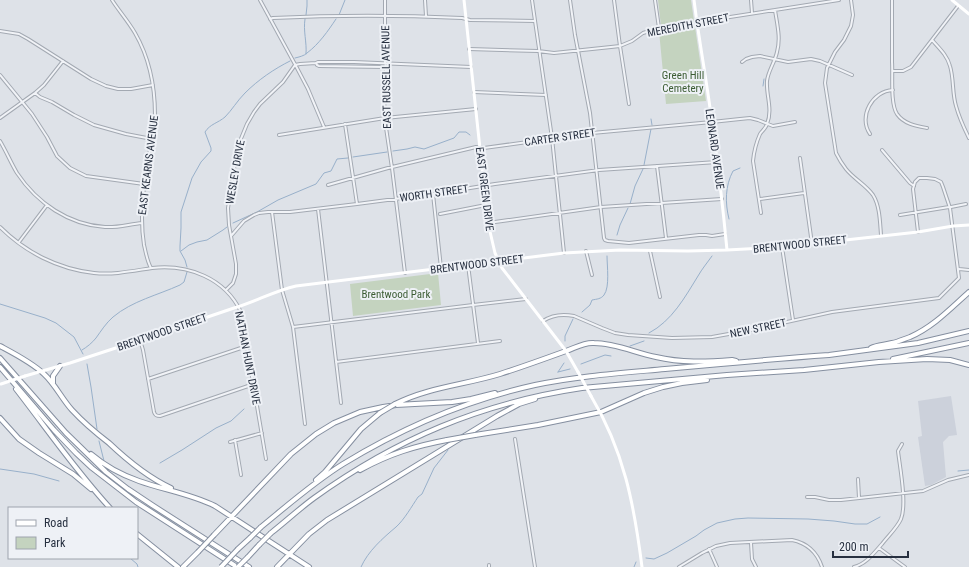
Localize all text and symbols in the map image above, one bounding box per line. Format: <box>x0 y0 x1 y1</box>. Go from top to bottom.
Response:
street label: MEREDITH STREET <box>646 11 730 40</box>
street label: EAST RUSSELL AVENUE <box>379 25 394 129</box>
park label: Green Hill Cemetery <box>662 69 704 95</box>
street label: LEONARD AVENUE <box>702 108 727 191</box>
street label: EAST KEARNS AVENUE <box>136 114 161 216</box>
street label: CARTER STREET <box>524 126 597 149</box>
street label: WESLEY DRIVE <box>223 138 248 205</box>
street label: EAST GREEN DRIVE <box>473 146 496 232</box>
street label: WORTH STREET <box>399 182 470 205</box>
street label: BRENTWOOD STREET <box>753 233 848 256</box>
street label: BRENTWOOD STREET <box>430 252 525 277</box>
park label: Brentwood Park <box>362 288 430 301</box>
street label: NATHAN HUNT DRIVE <box>232 310 263 407</box>
street label: BRENTWOOD STREET <box>115 311 209 354</box>
street label: NEW STREET <box>729 316 788 341</box>
legend <box>8 507 138 559</box>
text: Road <box>44 516 68 530</box>
scale bar <box>833 533 908 559</box>
text: Park <box>44 536 66 550</box>
text: 200 m <box>839 540 869 554</box>

